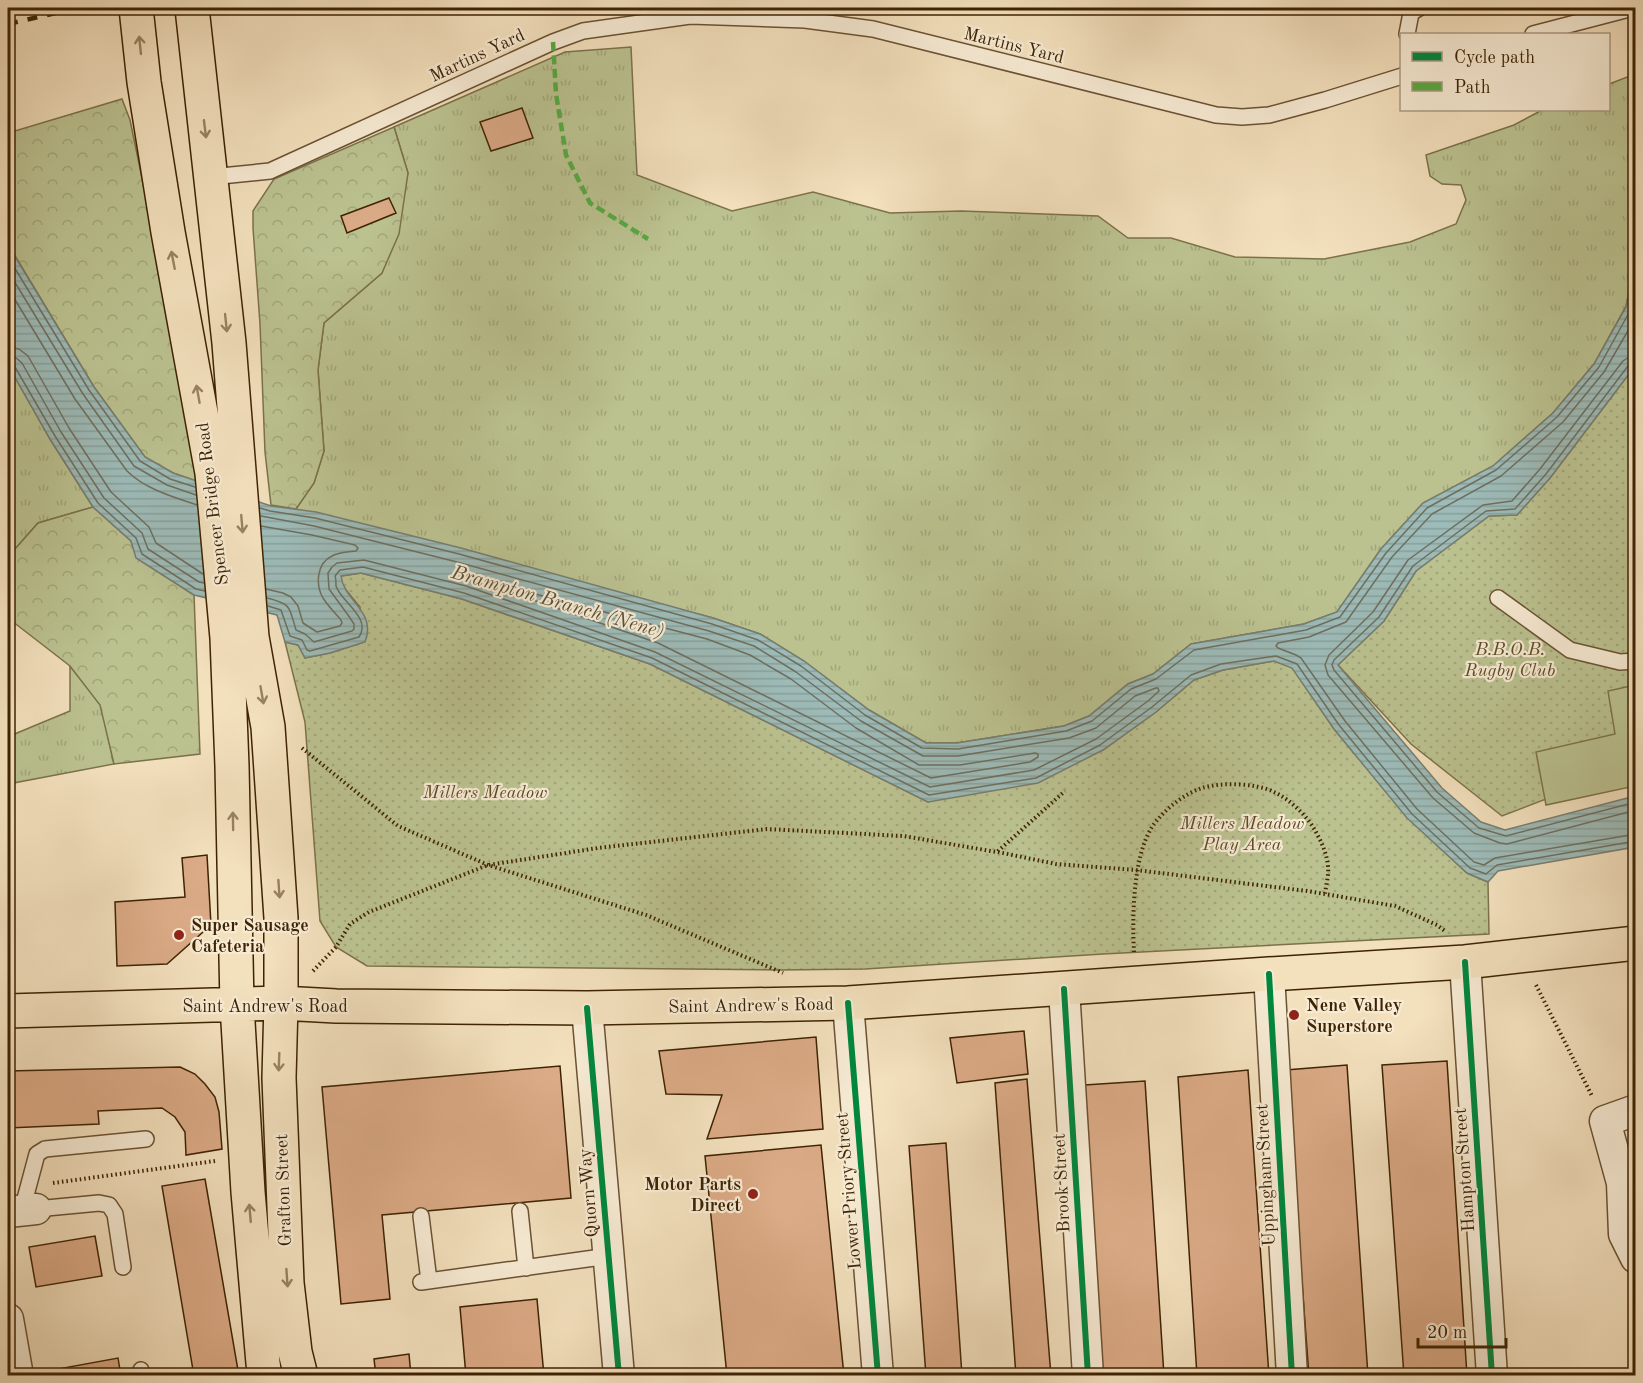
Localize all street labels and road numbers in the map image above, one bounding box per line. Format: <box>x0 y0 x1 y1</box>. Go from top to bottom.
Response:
street label: Martins Yard <box>962 25 1066 67</box>
street label: Martins Yard <box>427 26 528 86</box>
street label: Spencer Bridge Road <box>194 421 232 586</box>
street label: Saint Andrew's Road <box>668 996 834 1016</box>
street label: Saint Andrew's Road <box>182 998 348 1016</box>
street label: Uppingham Street <box>1253 1103 1279 1247</box>
street label: Hampton Street <box>1452 1107 1478 1233</box>
street label: Lower Priory Street <box>833 1112 865 1270</box>
street label: Grafton Street <box>273 1133 295 1247</box>
street label: Brook Street <box>1050 1133 1074 1233</box>
street label: Quorn Way <box>576 1147 602 1238</box>

